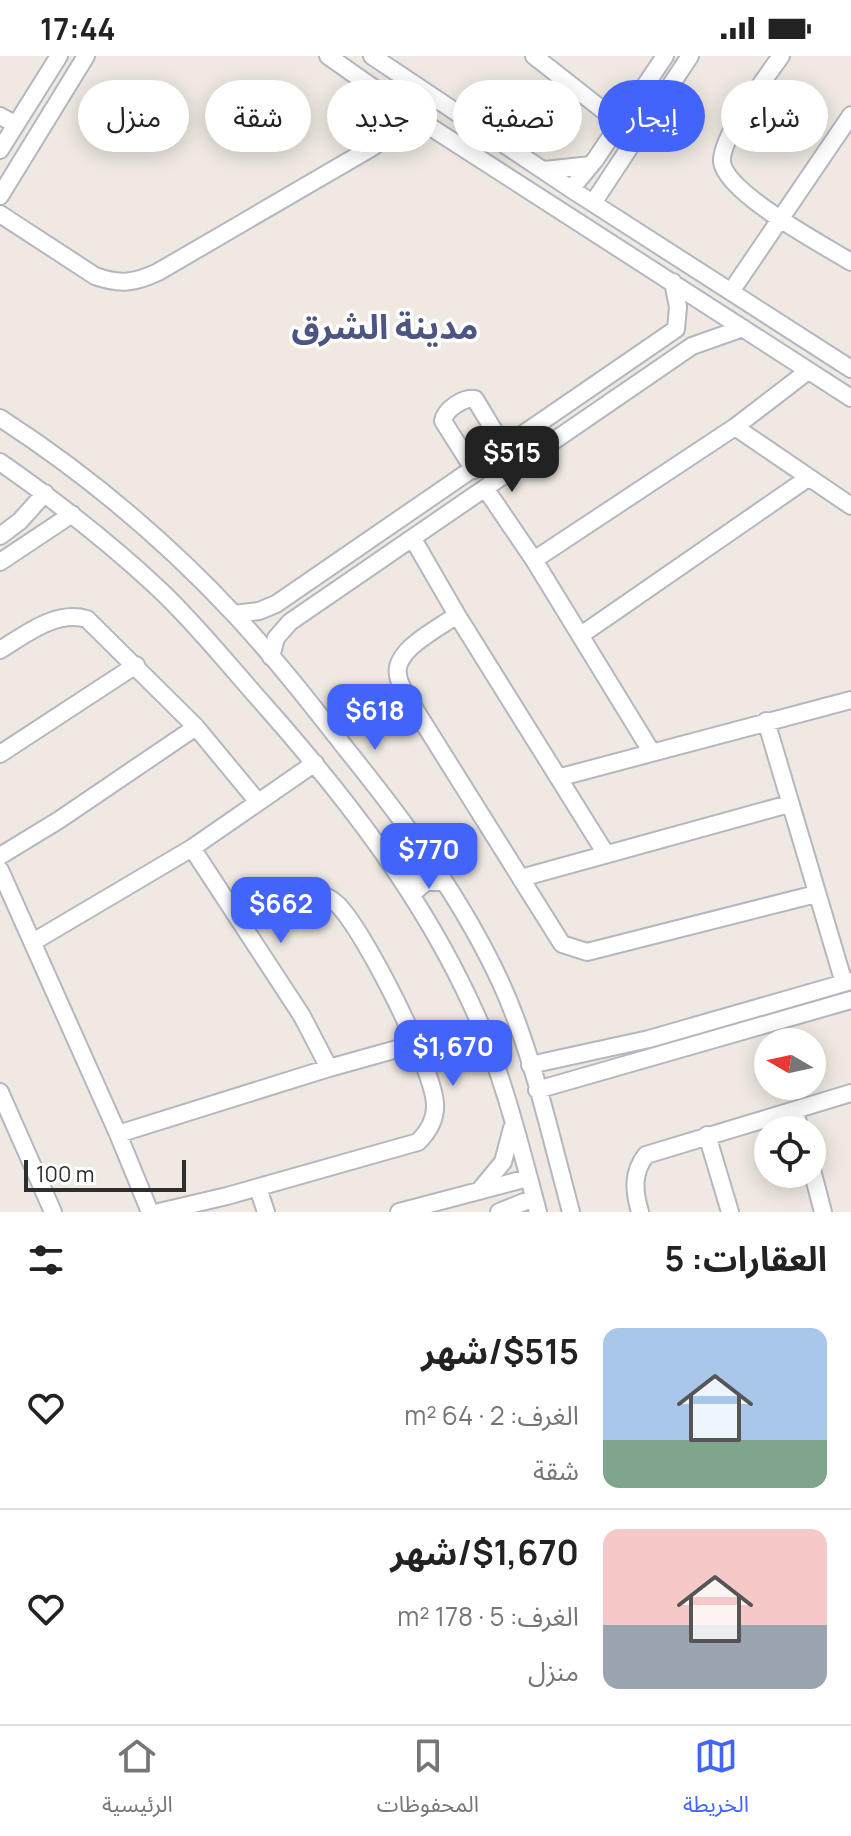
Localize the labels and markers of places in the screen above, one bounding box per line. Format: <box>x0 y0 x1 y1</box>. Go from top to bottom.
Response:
pin: $515 <box>465 426 559 494</box>
pin: $618 <box>328 684 422 752</box>
pin: $770 <box>382 823 476 891</box>
pin: $662 <box>234 877 328 945</box>
pin: $1,670 <box>388 1020 518 1088</box>

